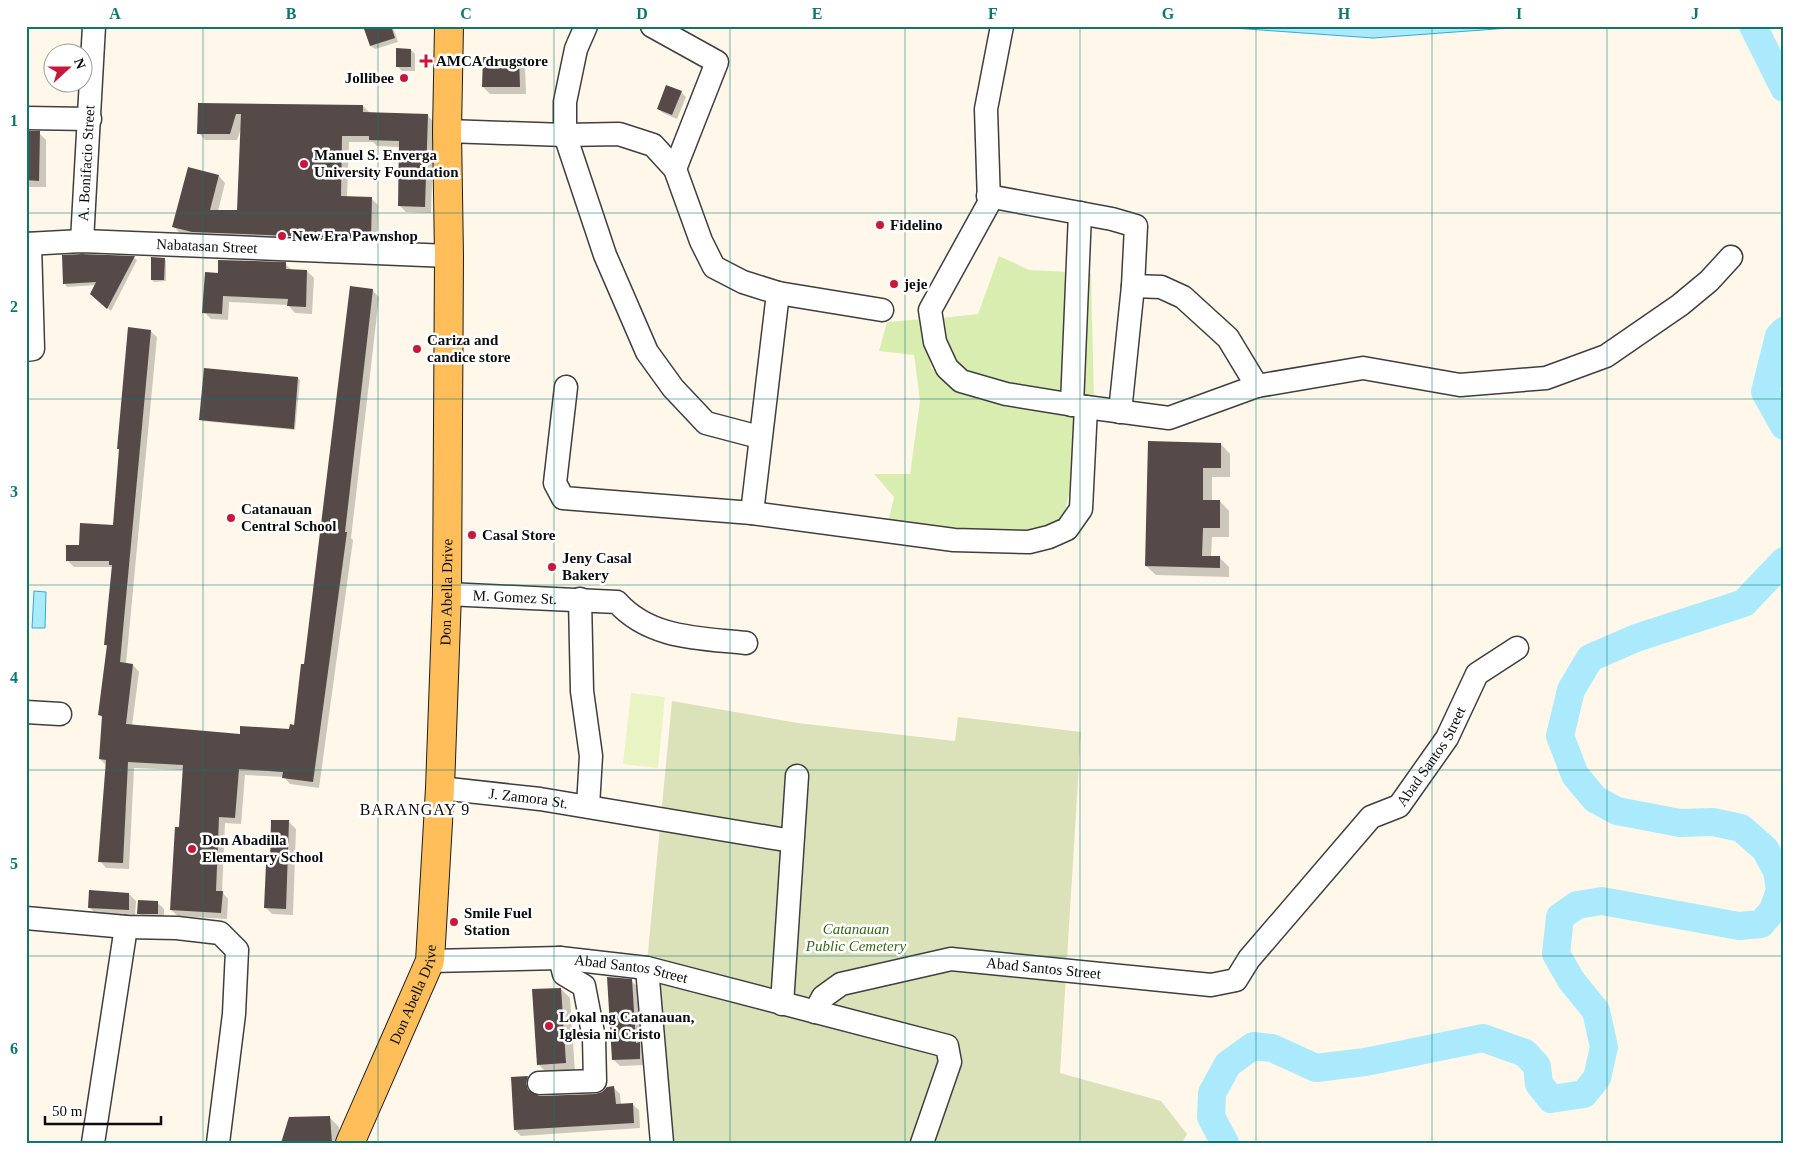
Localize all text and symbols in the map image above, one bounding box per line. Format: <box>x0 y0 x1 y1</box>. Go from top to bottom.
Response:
text: A <box>109 5 121 22</box>
text: B <box>286 5 297 22</box>
text: C <box>460 5 472 22</box>
text: D <box>636 5 648 22</box>
text: E <box>812 5 822 22</box>
text: F <box>988 5 998 22</box>
text: G <box>1162 5 1175 22</box>
text: H <box>1338 5 1351 22</box>
text: I <box>1516 5 1522 22</box>
text: J <box>1691 5 1699 22</box>
north arrow <box>42 42 92 92</box>
place label: AMCA drugstore <box>436 53 548 69</box>
marker: AMCA drugstore <box>420 55 432 67</box>
text: N <box>71 56 88 71</box>
place label: Jollibee <box>345 70 394 86</box>
marker: Jollibee <box>398 72 410 84</box>
street label: A. Bonifacio Street <box>75 104 98 222</box>
text: 1 <box>10 112 18 129</box>
place label: Manuel S. Enverga University Foundation <box>314 147 459 180</box>
marker: Manuel S. Enverga University Foundation <box>298 158 310 170</box>
place label: Fidelino <box>890 217 943 233</box>
marker: Fidelino <box>874 219 886 231</box>
place label: New Era Pawnshop <box>292 228 418 244</box>
marker: New Era Pawnshop <box>276 230 288 242</box>
street label: Nabatasan Street <box>156 236 259 256</box>
place label: jeje <box>903 276 928 292</box>
marker: jeje <box>888 278 900 290</box>
text: 2 <box>10 298 18 315</box>
place label: Cariza and candice store <box>427 332 511 365</box>
marker: Cariza and candice store <box>411 343 423 355</box>
text: 3 <box>10 483 18 500</box>
place label: Catanauan Central School <box>241 501 336 534</box>
marker: Catanauan Central School <box>225 512 237 524</box>
place label: Casal Store <box>482 527 556 543</box>
marker: Casal Store <box>466 529 478 541</box>
street label: Don Abella Drive <box>437 538 455 646</box>
place label: Jeny Casal Bakery <box>562 550 632 583</box>
marker: Jeny Casal Bakery <box>546 561 558 573</box>
street label: M. Gomez St. <box>472 587 557 607</box>
text: 4 <box>10 669 18 686</box>
street label: Abad Santos Street <box>1393 704 1469 809</box>
street label: J. Zamora St. <box>488 785 569 812</box>
district label: BARANGAY 9 <box>360 801 470 818</box>
place label: Don Abadilla Elementary School <box>202 832 323 865</box>
marker: Don Abadilla Elementary School <box>186 843 198 855</box>
text: 5 <box>10 855 18 872</box>
place label: Smile Fuel Station <box>464 905 532 938</box>
marker: Smile Fuel Station <box>448 916 460 928</box>
park label: Catanauan Public Cemetery <box>805 921 907 954</box>
street label: Don Abella Drive <box>386 944 439 1047</box>
street label: Abad Santos Street <box>573 952 690 987</box>
street label: Abad Santos Street <box>985 955 1102 982</box>
place label: Lokal ng Catanauan, Iglesia ni Cristo <box>559 1009 695 1042</box>
marker: Lokal ng Catanauan, Iglesia ni Cristo <box>543 1020 555 1032</box>
text: 6 <box>10 1040 18 1057</box>
scale bar <box>45 1094 161 1126</box>
text: 50 m <box>52 1103 83 1119</box>

